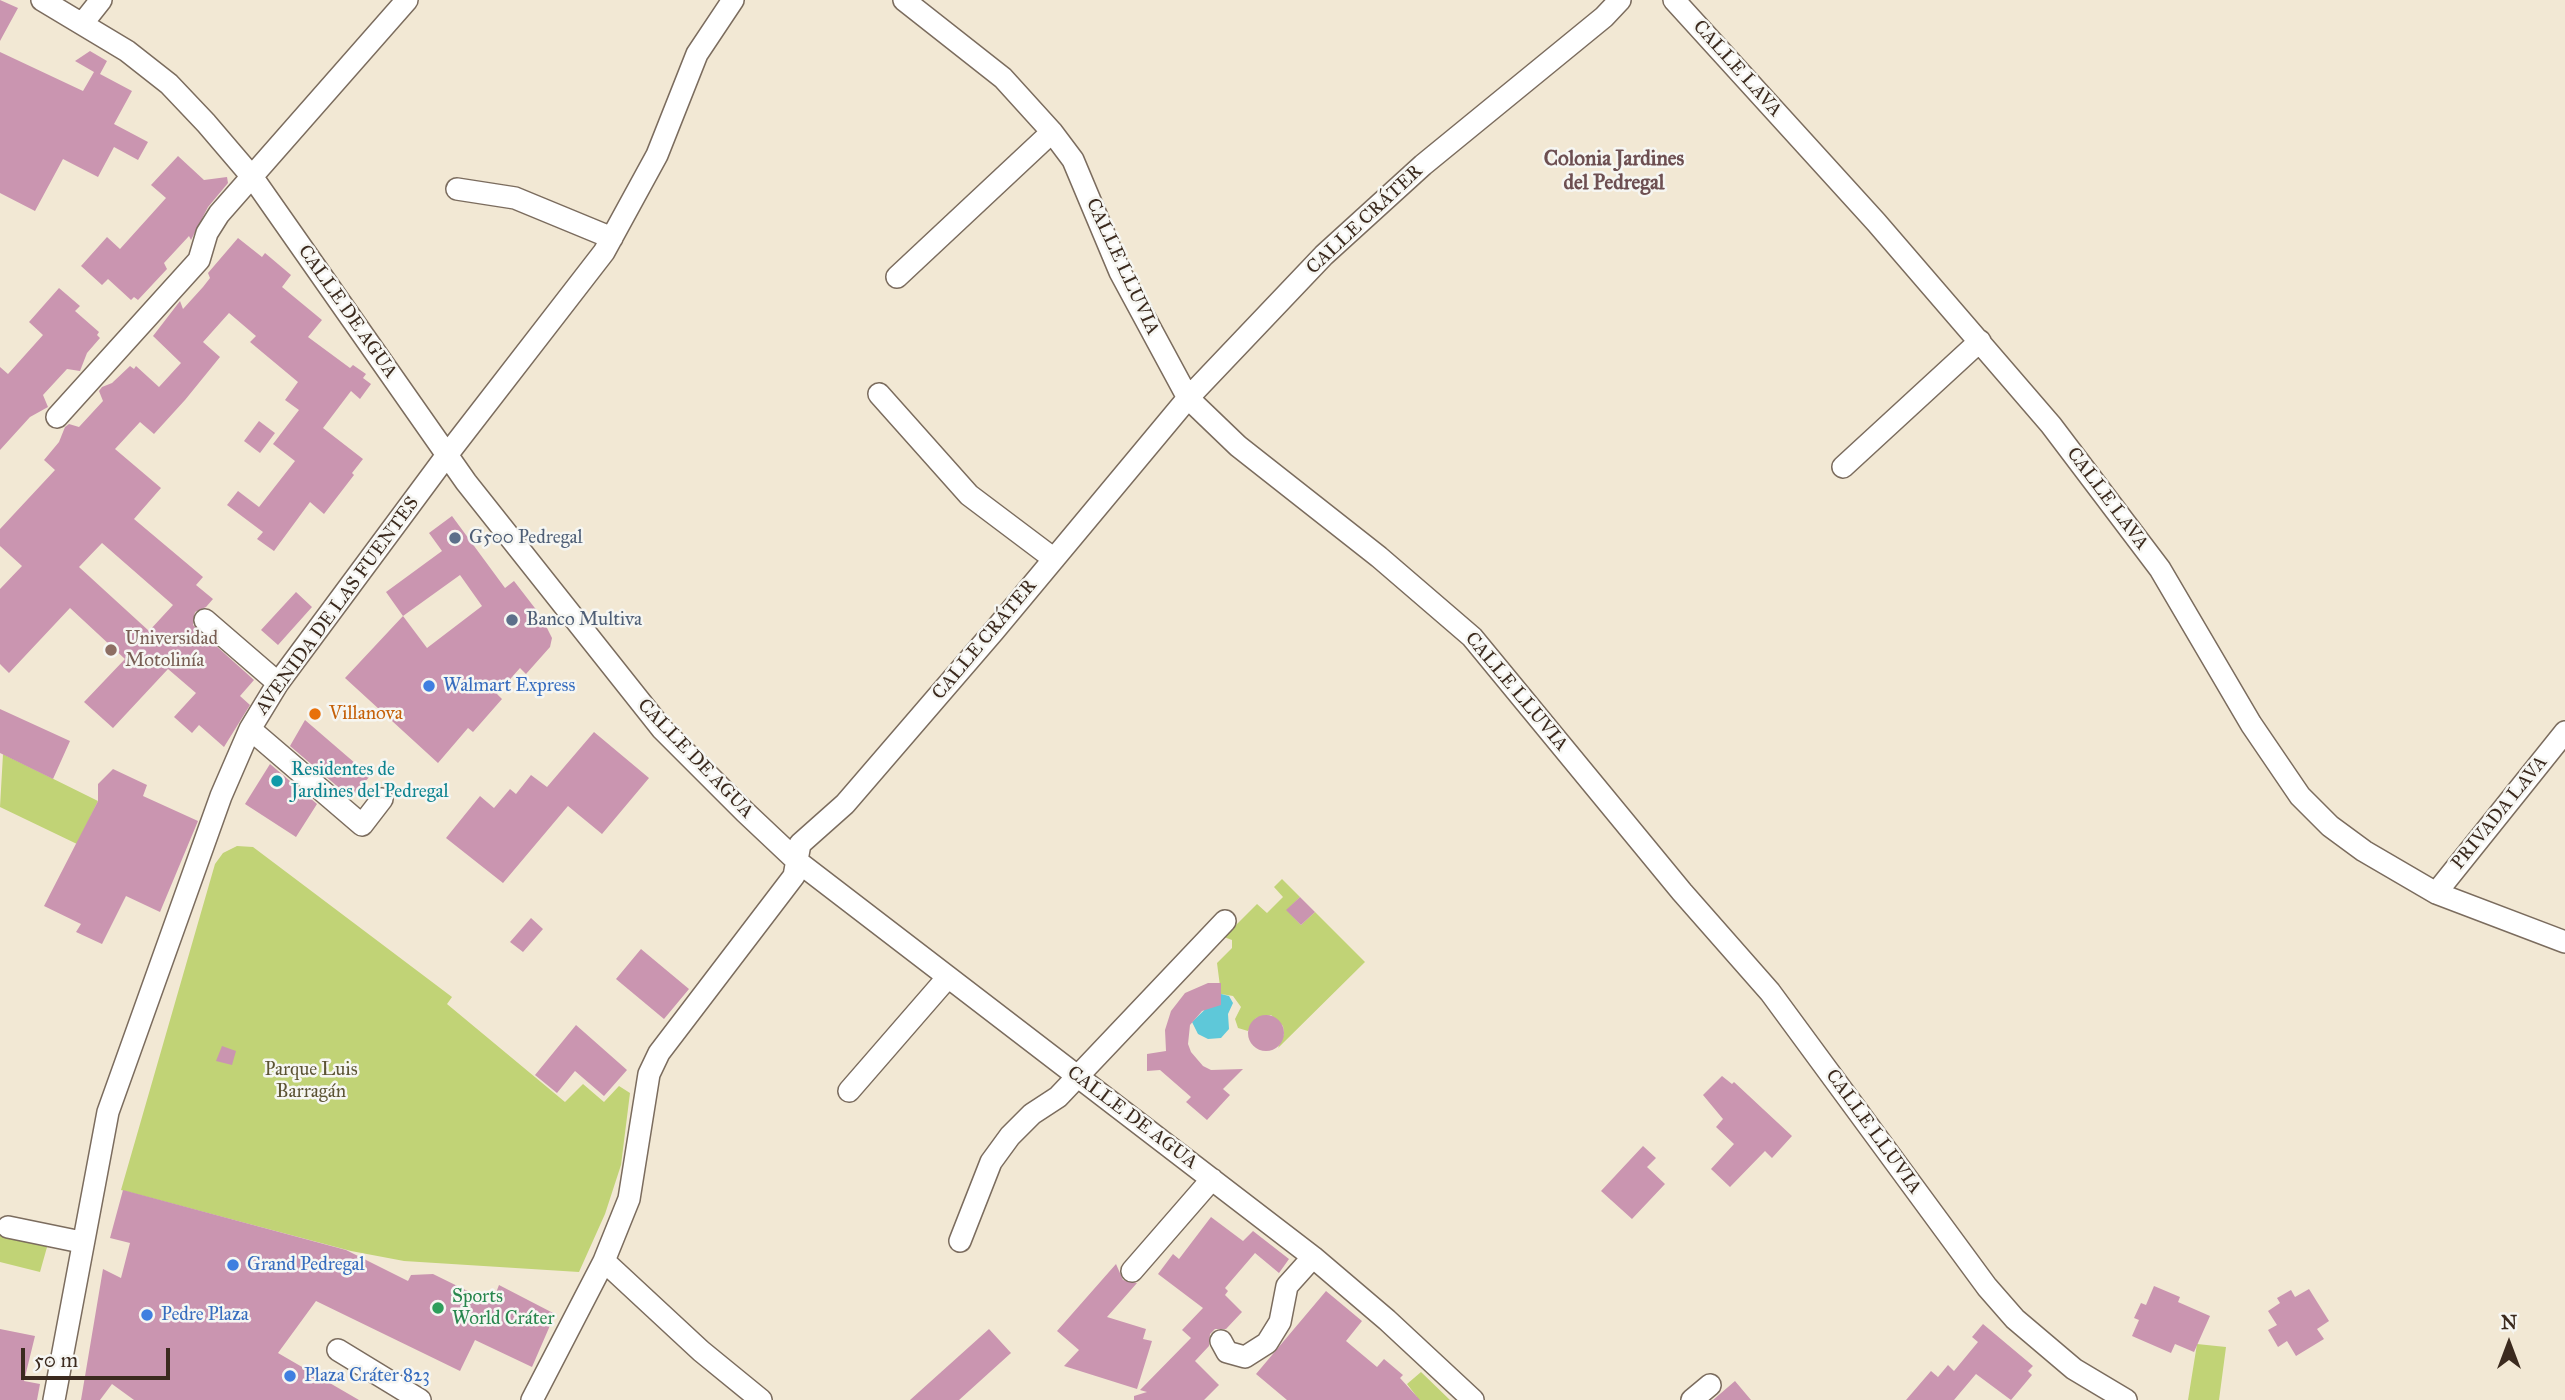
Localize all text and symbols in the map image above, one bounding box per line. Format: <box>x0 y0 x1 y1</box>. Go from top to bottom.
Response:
street label: CALLE LAVA <box>1688 16 1786 122</box>
district label: Colonia Jardines del Pedregal <box>1544 147 1684 197</box>
street label: CALLE CRÁTER <box>1302 160 1428 280</box>
street label: CALLE LLUVIA <box>1080 195 1164 339</box>
street label: CALLE DE AGUA <box>293 241 401 383</box>
street label: CALLE LAVA <box>2061 443 2153 555</box>
street label: AVENIDA DE LAS FUENTES <box>251 493 425 719</box>
place label: G500 Pedregal <box>469 527 583 549</box>
marker: G500 Pedregal <box>447 530 463 546</box>
street label: CALLE CRÁTER <box>928 575 1042 705</box>
place label: Banco Multiva <box>526 609 642 631</box>
marker: Banco Multiva <box>504 612 520 628</box>
place label: Universidad Motolinía <box>125 628 218 672</box>
street label: CALLE LLUVIA <box>1460 628 1572 756</box>
marker: Universidad Motolinía <box>103 642 119 658</box>
place label: Walmart Express <box>443 675 575 697</box>
marker: Walmart Express <box>421 678 437 694</box>
street label: CALLE DE AGUA <box>632 694 758 824</box>
place label: Villanova <box>329 703 403 725</box>
marker: Villanova <box>307 706 323 722</box>
street label: PRIVADA LAVA <box>2447 752 2553 874</box>
place label: Residentes de Jardines del Pedregal <box>291 759 449 803</box>
marker: Residentes de Jardines del Pedregal <box>269 773 285 789</box>
park label: Parque Luis Barragán <box>264 1059 358 1103</box>
street label: CALLE DE AGUA <box>1062 1062 1202 1174</box>
street label: CALLE LLUVIA <box>1820 1065 1926 1199</box>
place label: Grand Pedregal <box>247 1254 365 1276</box>
marker: Grand Pedregal <box>225 1257 241 1273</box>
place label: Sports World Cráter <box>452 1286 555 1330</box>
marker: Sports World Cráter <box>430 1300 446 1316</box>
place label: Pedre Plaza <box>161 1304 249 1326</box>
marker: Pedre Plaza <box>139 1307 155 1323</box>
north arrow <box>2474 1309 2544 1379</box>
text: N <box>2501 1311 2517 1334</box>
scale bar <box>24 1334 173 1378</box>
text: 50 m <box>34 1347 78 1373</box>
place label: Plaza Cráter 823 <box>304 1365 430 1387</box>
marker: Plaza Cráter 823 <box>282 1368 298 1384</box>

